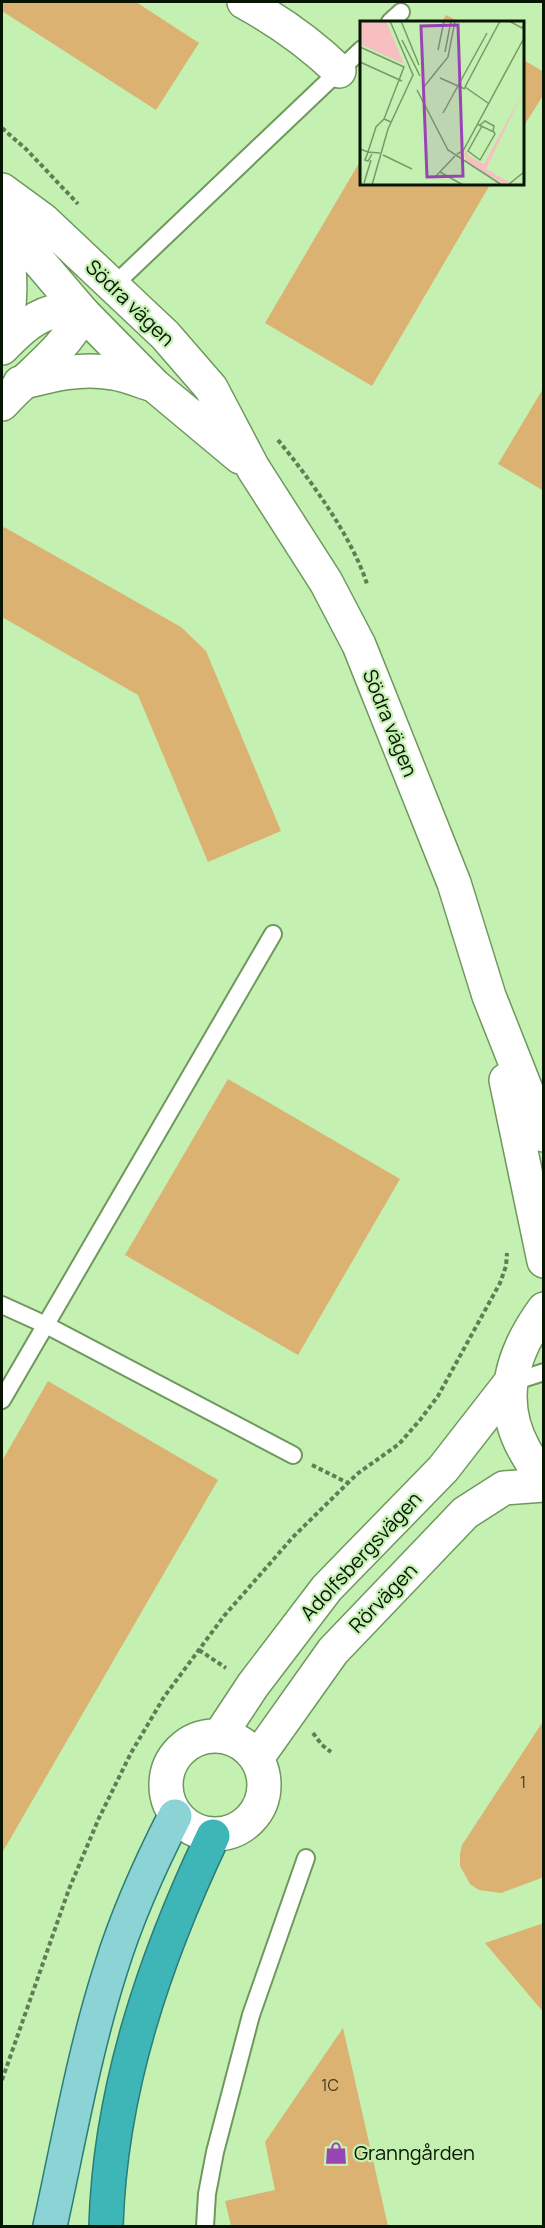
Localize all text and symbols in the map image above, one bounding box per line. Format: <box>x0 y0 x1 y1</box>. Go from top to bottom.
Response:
inset map <box>360 21 524 184</box>
street label: Södra vägen <box>80 253 181 352</box>
street label: Södra vägen <box>357 665 424 781</box>
street label: Adolfsbergsvägen <box>294 1486 427 1626</box>
street label: Rörvägen <box>343 1557 423 1638</box>
house number: 1 <box>520 1771 526 1793</box>
house number: 1C <box>321 2074 339 2096</box>
place label: Granngården <box>354 2139 475 2166</box>
shop icon: Granngården <box>323 2140 349 2166</box>

